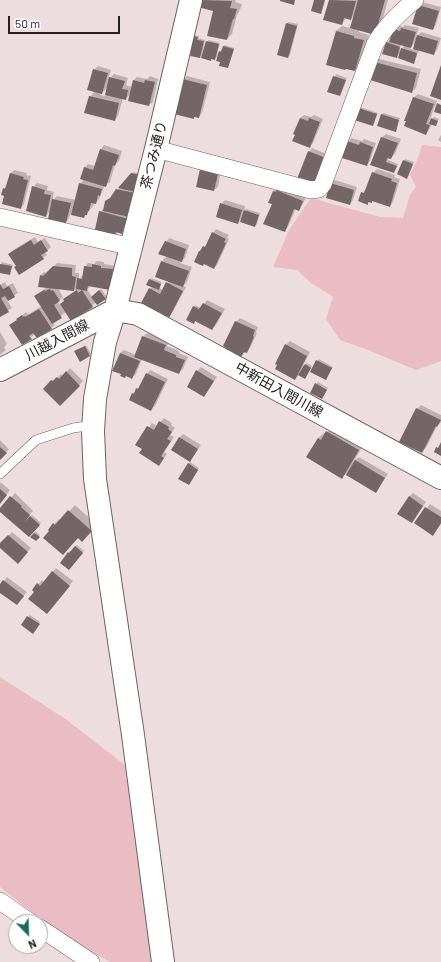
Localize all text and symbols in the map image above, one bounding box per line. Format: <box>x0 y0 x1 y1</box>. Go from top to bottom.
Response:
scale bar <box>10 8 122 34</box>
text: 50 m <box>15 16 40 30</box>
street label: 茶つみ通り <box>137 119 171 191</box>
street label: 川越入間線 <box>22 316 92 364</box>
street label: 中新田入間川線 <box>232 359 326 421</box>
north arrow <box>8 914 48 954</box>
text: N <box>27 937 38 952</box>

